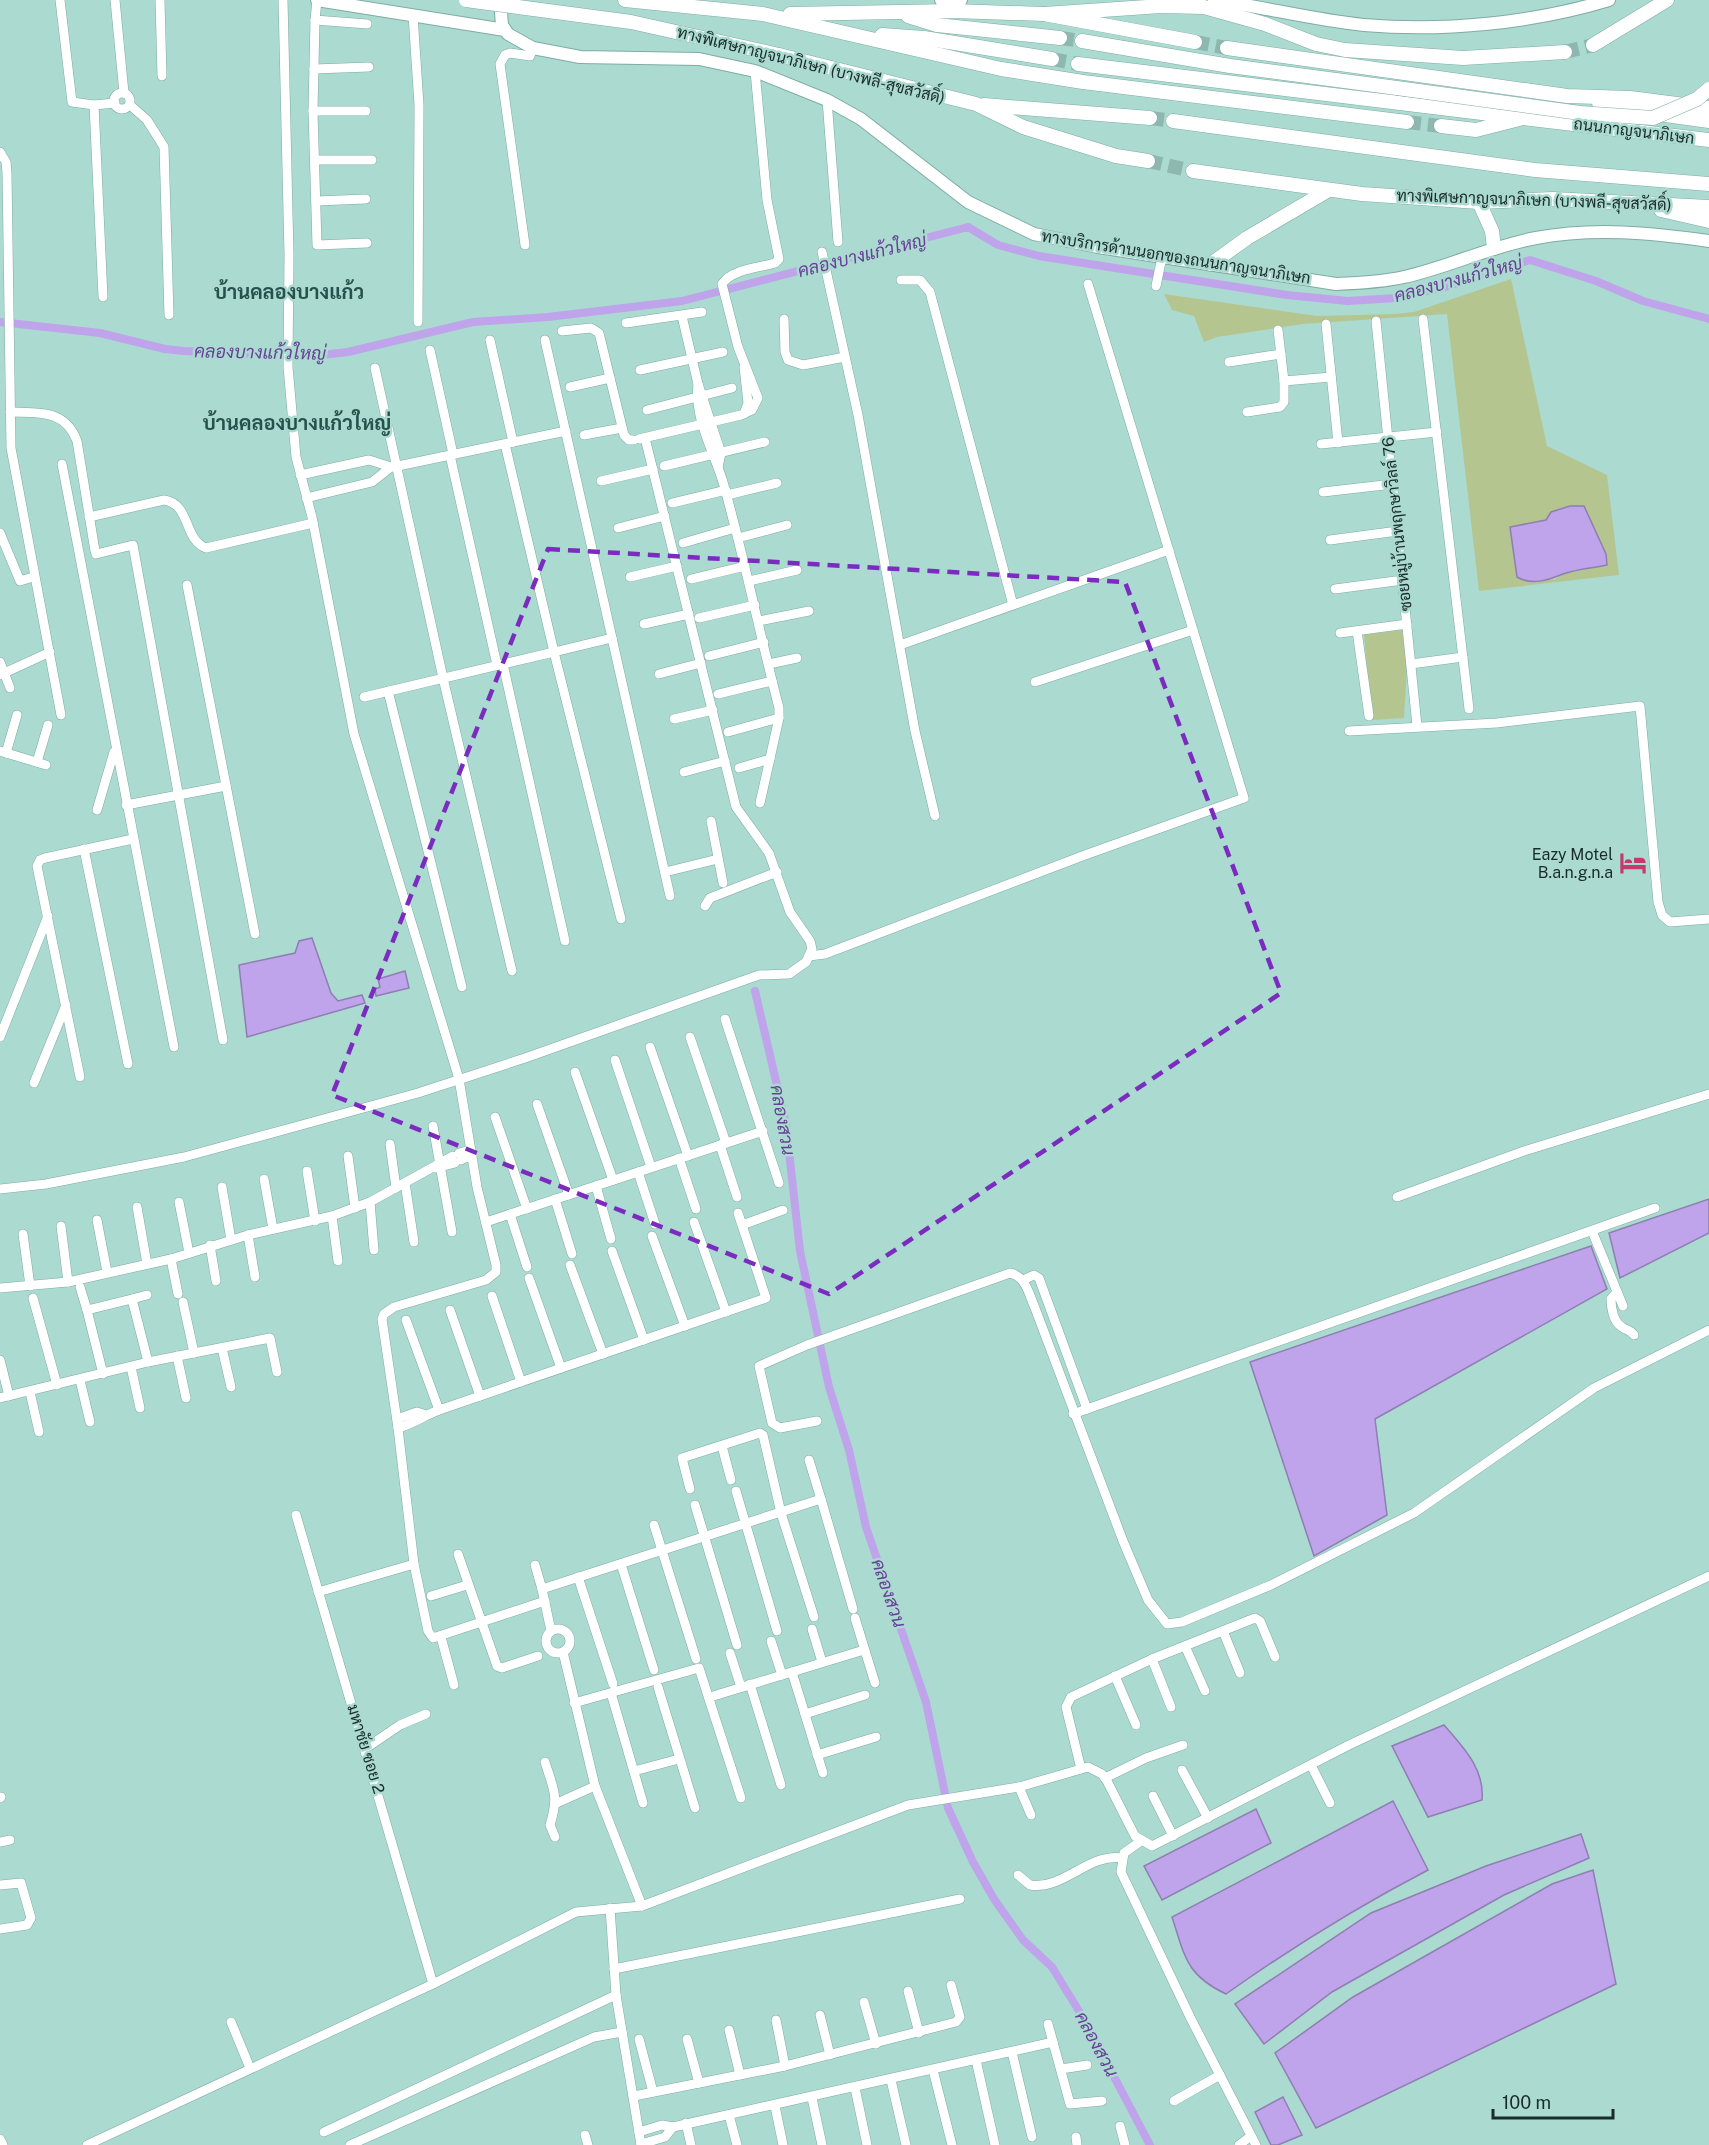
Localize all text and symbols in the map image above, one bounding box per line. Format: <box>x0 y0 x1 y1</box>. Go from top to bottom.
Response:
street label: ทางพิเศษกาญจนาภิเษก (บางพลี-สุขสวัสดิ์) <box>675 17 948 109</box>
street label: ถนนกาญจนาภิเษก <box>1572 114 1696 148</box>
street label: ทางพิเศษกาญจนาภิเษก (บางพลี-สุขสวัสดิ์) <box>1396 180 1672 216</box>
street label: ทางบริการด้านนอกของถนนกาญจนาภิเษก <box>1040 225 1312 288</box>
water label: คลองบางแก้วใหญ่ <box>795 227 930 282</box>
water label: คลองบางแก้วใหญ่ <box>1391 250 1526 307</box>
district label: บ้านคลองบางแก้ว <box>214 279 364 304</box>
water label: คลองบางแก้วใหญ่ <box>194 338 327 365</box>
district label: บ้านคลองบางแก้วใหญ่ <box>203 409 391 436</box>
street label: ซอยหมู่บ้านพฤกษาวิลล์ 76 <box>1375 436 1418 612</box>
place label: Eazy Motel B.a.n.g.n.a <box>1532 845 1613 882</box>
hotel icon: Eazy Motel B.a.n.g.n.a <box>1618 848 1648 878</box>
water label: คลองสวน <box>766 1083 800 1157</box>
water label: คลองสวน <box>867 1556 911 1631</box>
street label: มหาชัย ซอย 2 <box>343 1702 390 1796</box>
water label: คลองสวน <box>1071 2008 1123 2081</box>
scale bar <box>1493 2082 1613 2120</box>
text: 100 m <box>1502 2092 1551 2113</box>

